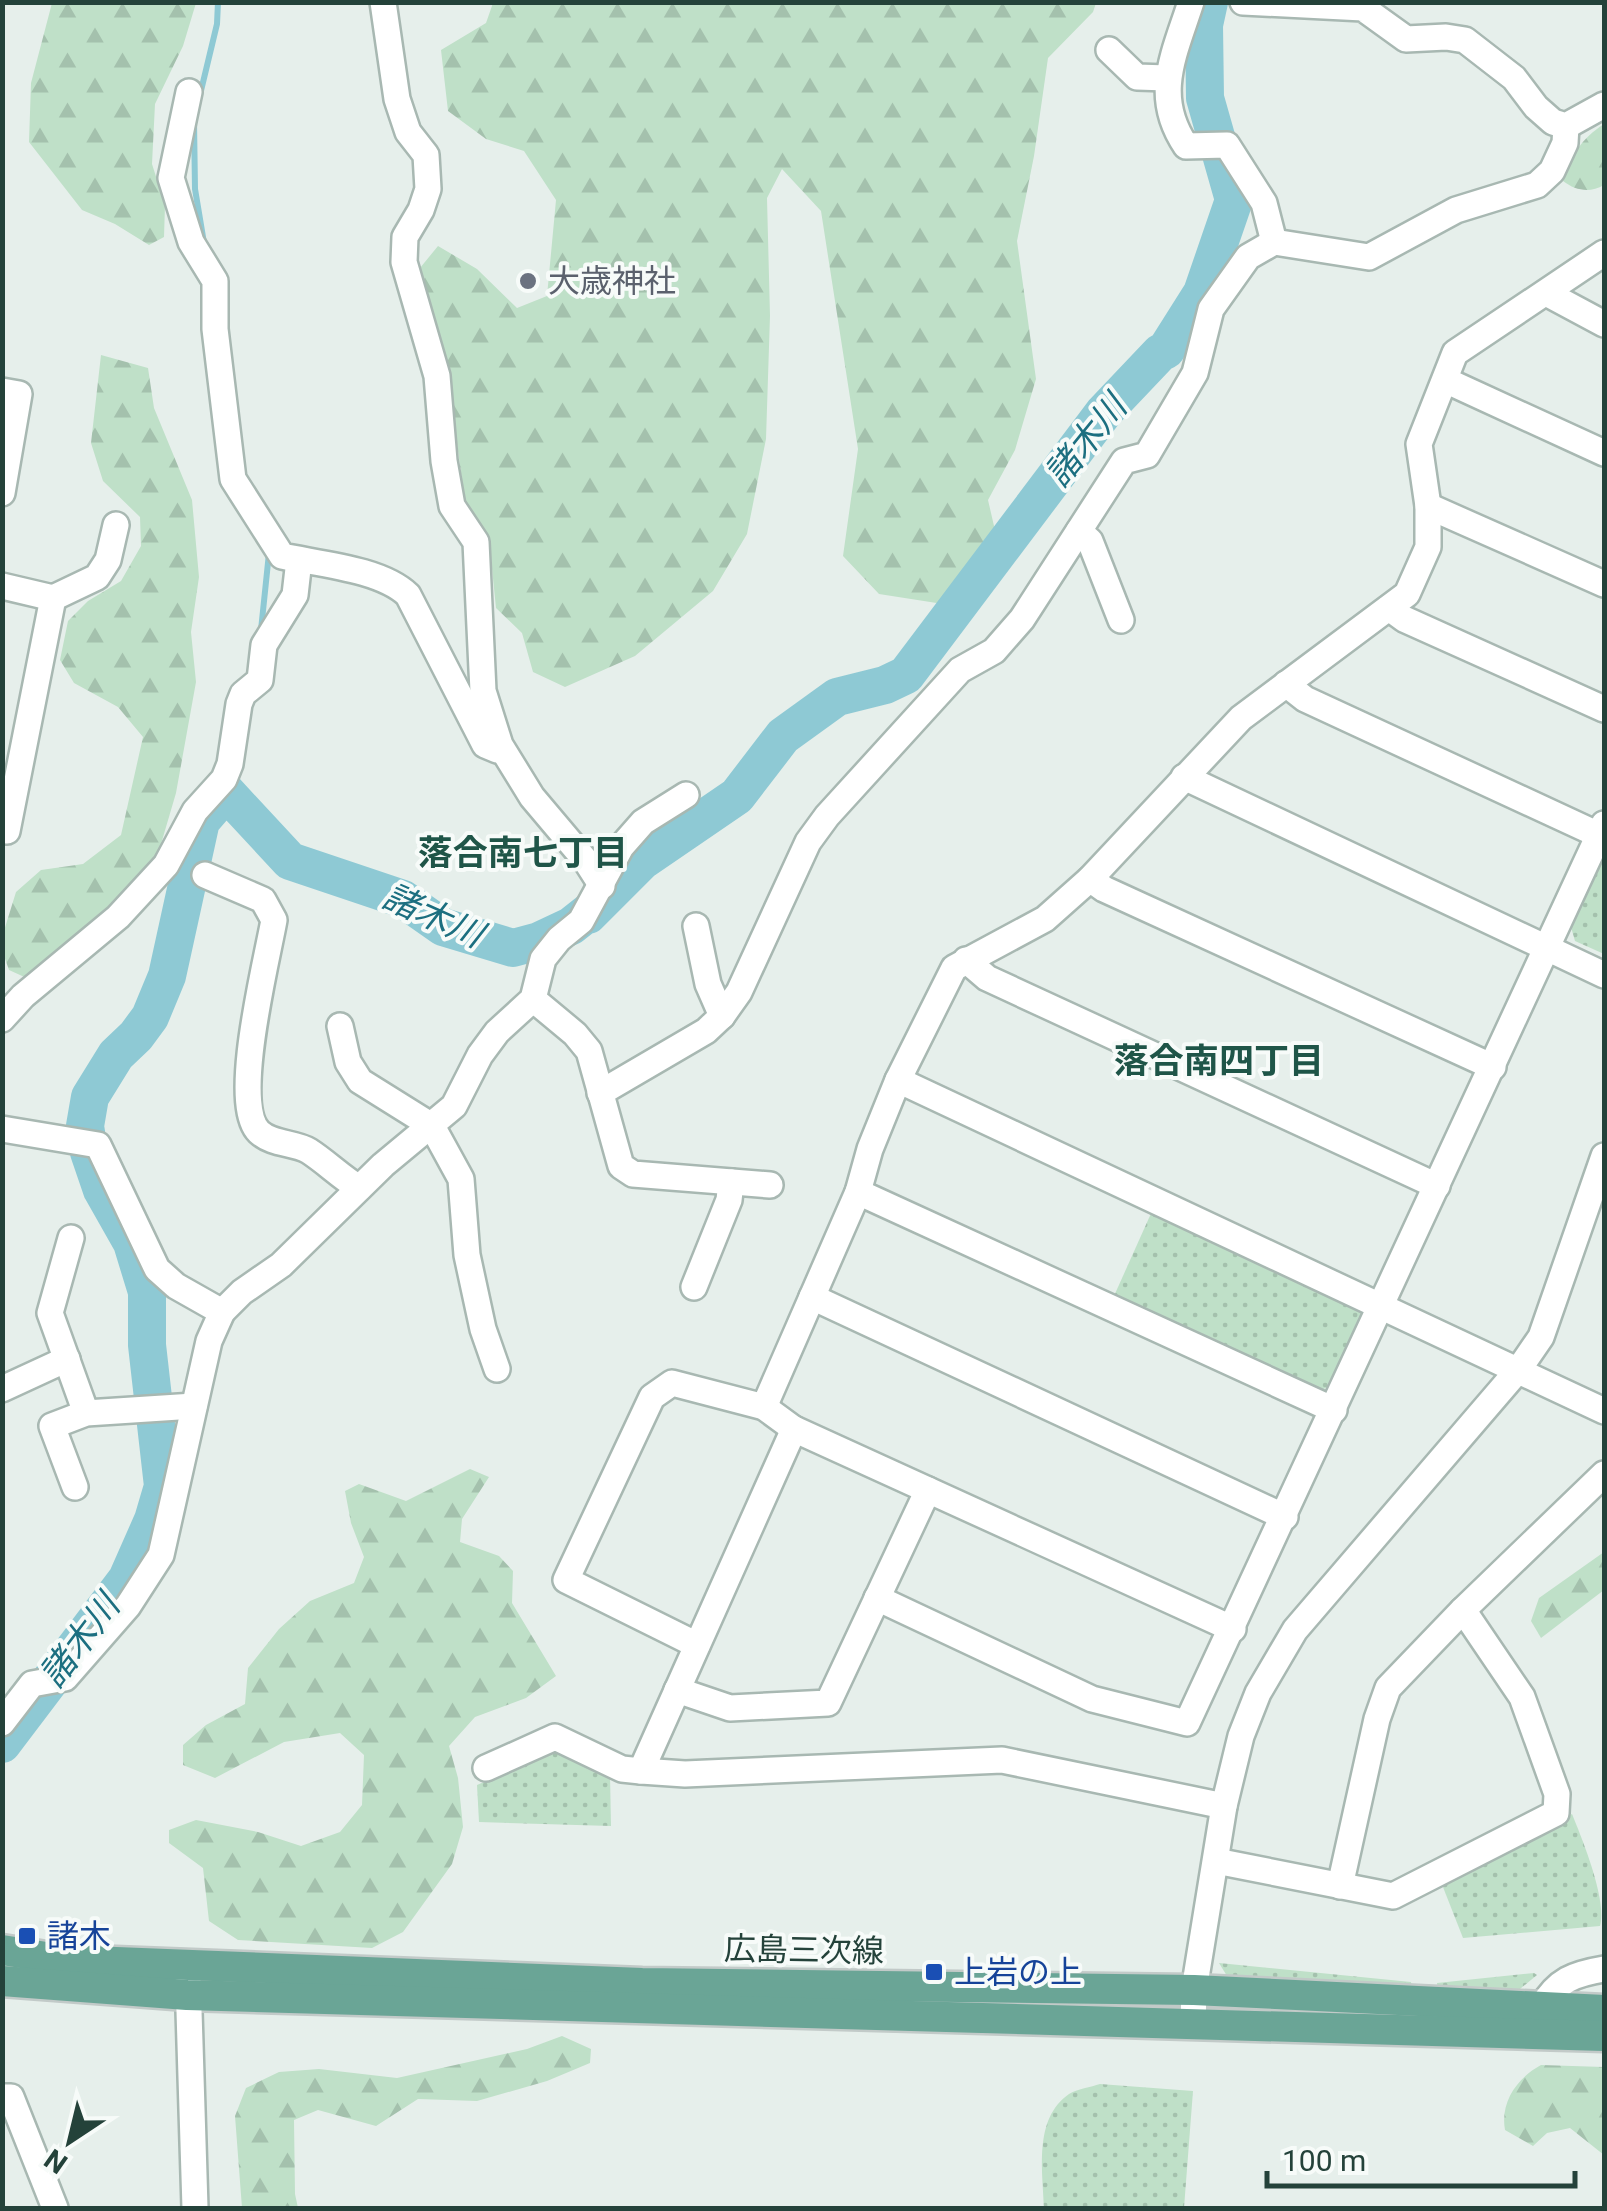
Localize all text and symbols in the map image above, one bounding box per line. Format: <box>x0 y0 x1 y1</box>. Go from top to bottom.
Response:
place label: 大歳神社 <box>548 262 676 300</box>
marker: 大歳神社 <box>517 270 539 292</box>
water label: 諸木川 <box>1037 384 1137 495</box>
district label: 落合南七丁目 <box>418 833 628 874</box>
water label: 諸木川 <box>377 876 493 958</box>
district label: 落合南四丁目 <box>1114 1041 1324 1082</box>
water label: 諸木川 <box>32 1584 130 1695</box>
place label: 諸木 <box>47 1917 111 1955</box>
marker: 諸木 <box>16 1925 38 1947</box>
street label: 広島三次線 <box>724 1930 884 1970</box>
place label: 上岩の上 <box>954 1953 1082 1991</box>
marker: 上岩の上 <box>923 1961 945 1983</box>
north arrow <box>20 2091 120 2191</box>
scale bar <box>1267 2126 1574 2188</box>
text: N <box>38 2142 74 2180</box>
text: 100 m <box>1282 2143 1366 2178</box>

